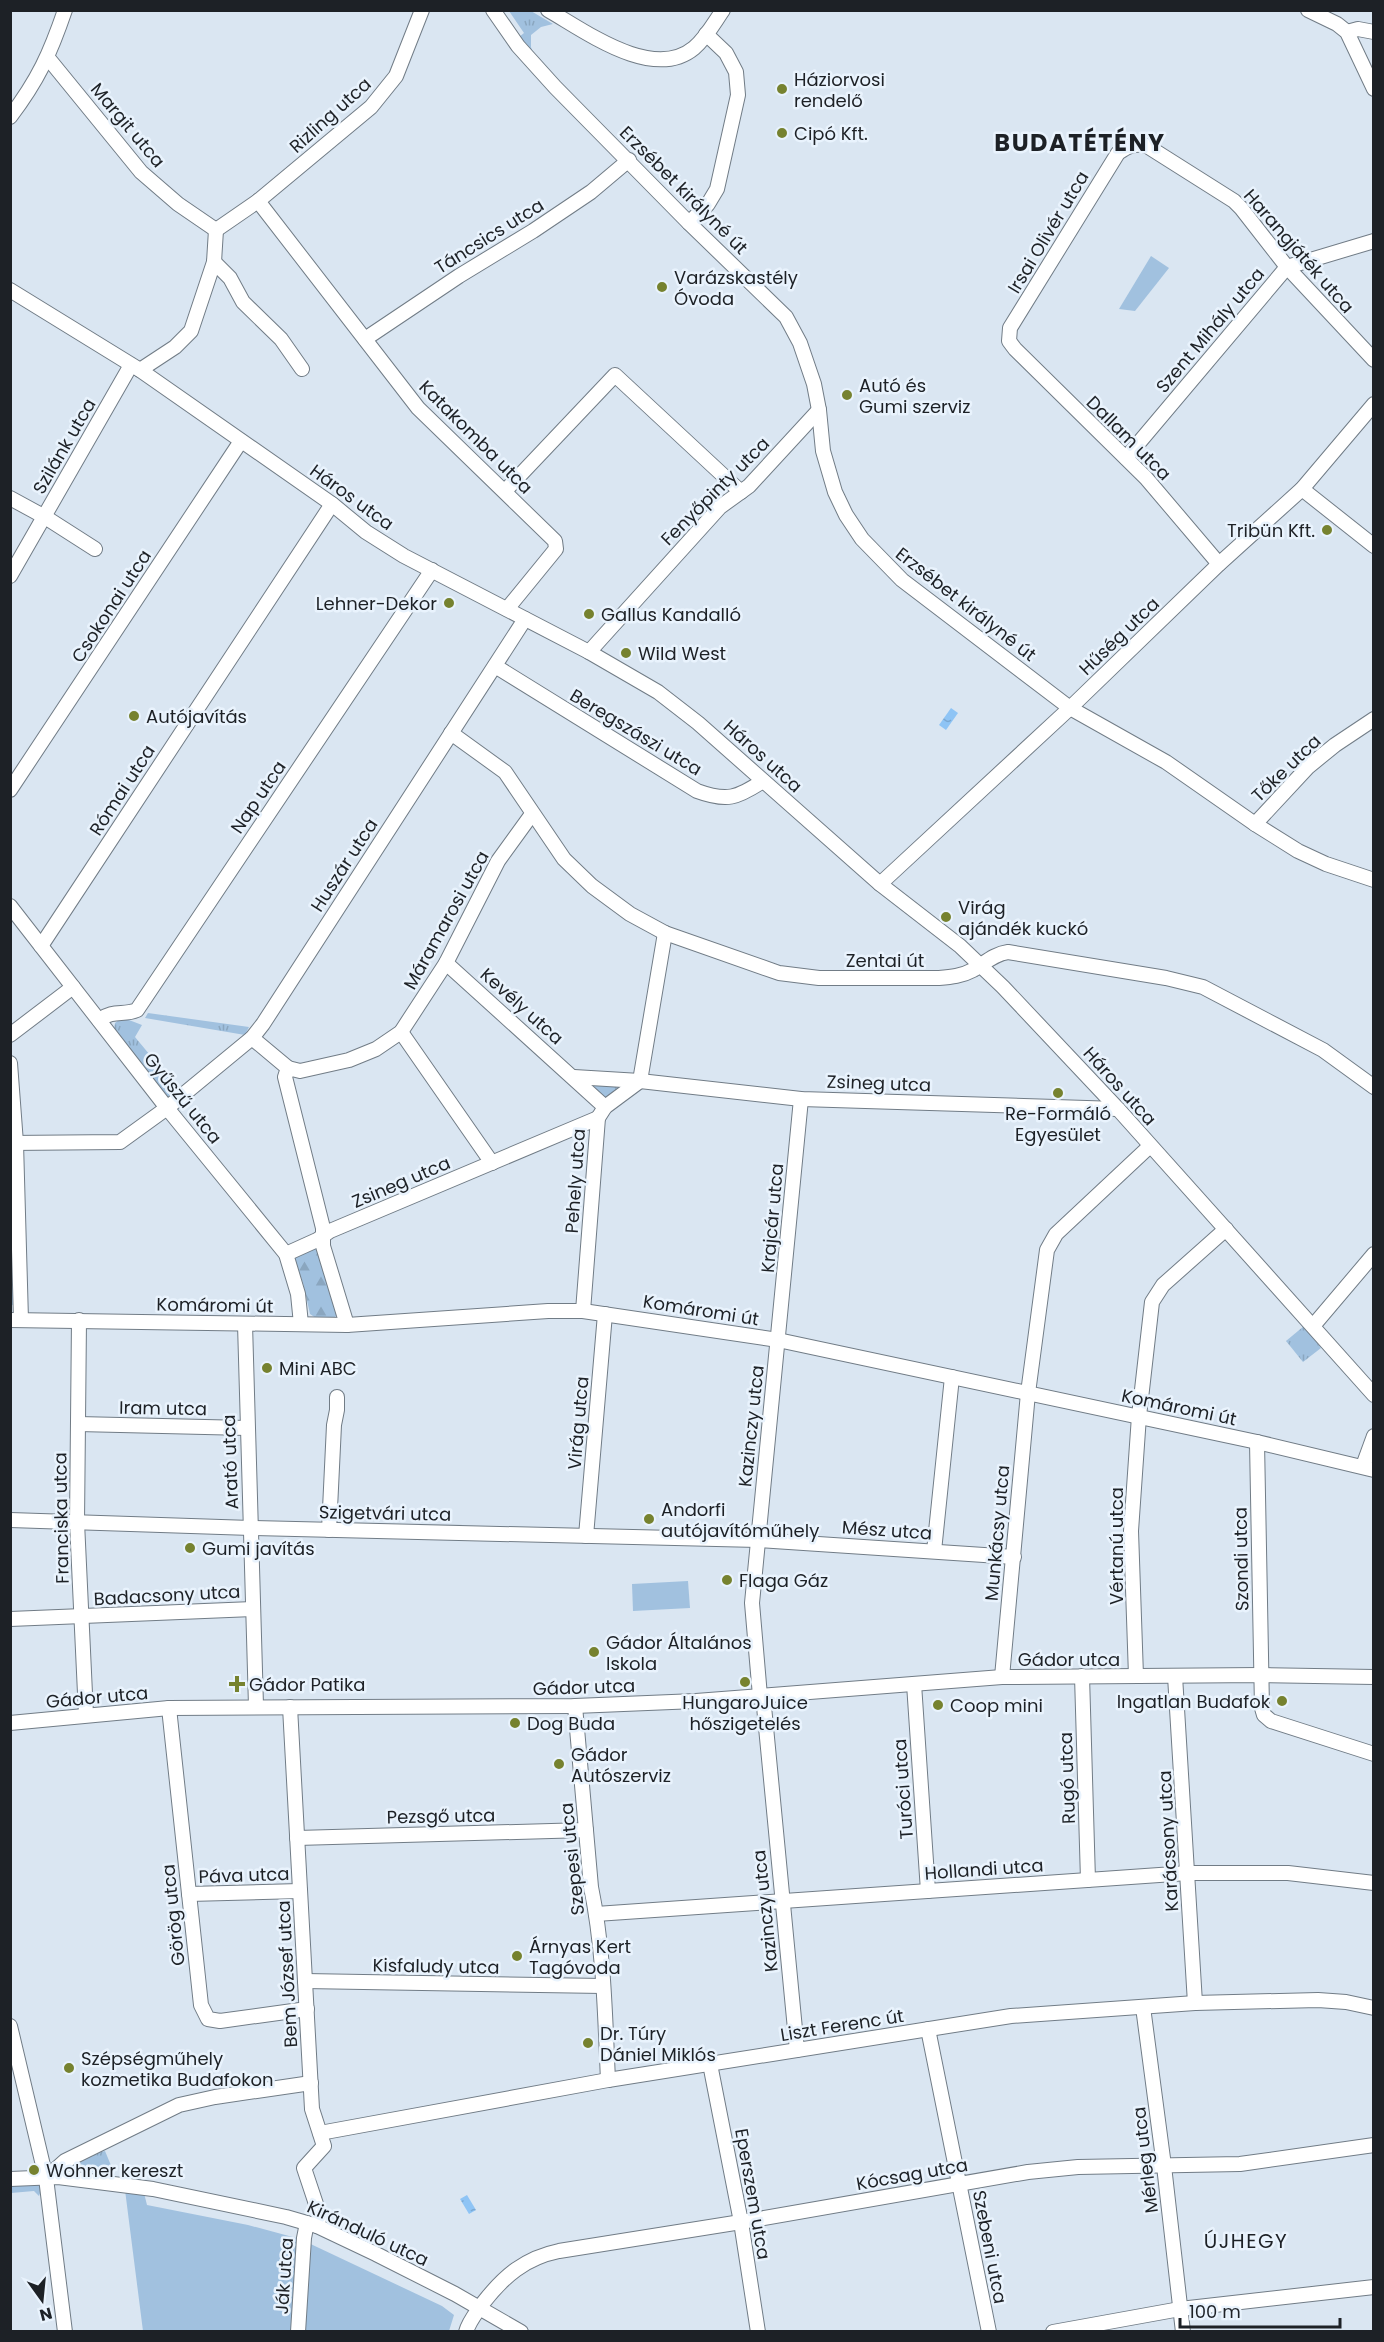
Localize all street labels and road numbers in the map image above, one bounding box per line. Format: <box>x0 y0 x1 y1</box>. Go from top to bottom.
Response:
street label: Rizling utca <box>284 72 376 158</box>
street label: Margit utca <box>85 77 171 173</box>
street label: Erzsébet királyné út <box>614 120 754 260</box>
street label: Irsai Olivér utca <box>1002 166 1094 298</box>
street label: Harangjáték utca <box>1238 184 1360 318</box>
street label: Táncsics utca <box>430 192 548 280</box>
street label: Szent Mihály utca <box>1150 262 1270 398</box>
street label: Katakomba utca <box>414 375 538 499</box>
street label: Dallam utca <box>1081 390 1177 486</box>
street label: Szilánk utca <box>27 394 101 498</box>
street label: Fenyőpinty utca <box>655 431 775 551</box>
street label: Háros utca <box>305 458 399 536</box>
street label: Erzsébet királyné út <box>890 541 1042 667</box>
street label: Csokonai utca <box>65 545 157 667</box>
street label: Hűség utca <box>1073 591 1165 681</box>
street label: Beregszászi utca <box>565 683 707 781</box>
street label: Háros utca <box>718 714 808 798</box>
street label: Tőke utca <box>1246 729 1326 807</box>
street label: Római utca <box>83 740 161 840</box>
street label: Nap utca <box>224 756 292 838</box>
street label: Huszár utca <box>305 814 383 916</box>
street label: Máramarosi utca <box>397 846 495 994</box>
street label: Zentai út <box>846 948 924 973</box>
street label: Kevély utca <box>475 962 569 1050</box>
street label: Háros utca <box>1078 1041 1162 1131</box>
street label: Gyűszű utca <box>138 1047 228 1149</box>
street label: Zsineg utca <box>826 1069 932 1097</box>
street label: Pehely utca <box>559 1128 591 1234</box>
street label: Zsineg utca <box>348 1150 454 1214</box>
street label: Krajcár utca <box>755 1162 789 1274</box>
street label: Komáromi út <box>641 1288 761 1332</box>
street label: Komáromi út <box>156 1291 274 1319</box>
street label: Kazinczy utca <box>732 1364 770 1488</box>
street label: Virág utca <box>561 1375 595 1471</box>
street label: Komáromi út <box>1119 1383 1239 1431</box>
street label: Iram utca <box>119 1395 207 1421</box>
street label: Arató utca <box>216 1414 244 1510</box>
street label: Franciska utca <box>47 1452 75 1584</box>
street label: Munkácsy utca <box>979 1464 1015 1602</box>
street label: Vértanú utca <box>1104 1487 1129 1605</box>
street label: Szigetvári utca <box>319 1499 451 1527</box>
street label: Szondi utca <box>1228 1507 1254 1611</box>
street label: Mész utca <box>841 1514 933 1546</box>
street label: Badacsony utca <box>93 1579 241 1611</box>
street label: Gádor utca <box>1018 1647 1120 1672</box>
street label: Gádor utca <box>532 1673 636 1701</box>
street label: Gádor utca <box>45 1680 149 1714</box>
street label: Rugó utca <box>1053 1732 1081 1824</box>
street label: Turóci utca <box>887 1738 919 1840</box>
street label: Karácsony utca <box>1152 1770 1184 1912</box>
street label: Szepesi utca <box>554 1801 590 1917</box>
street label: Pezsgő utca <box>386 1803 496 1829</box>
street label: Kazinczy utca <box>746 1849 784 1973</box>
street label: Hollandi utca <box>924 1852 1044 1886</box>
street label: Páva utca <box>198 1861 290 1889</box>
street label: Görög utca <box>155 1863 191 1967</box>
street label: Bem József utca <box>271 1900 303 2048</box>
street label: Kisfaludy utca <box>372 1952 500 1980</box>
street label: Liszt Ferenc út <box>779 2003 905 2047</box>
street label: Mérleg utca <box>1126 2105 1164 2215</box>
street label: Eperszem utca <box>729 2127 777 2261</box>
street label: Kócsag utca <box>854 2152 970 2196</box>
street label: Szebeni utca <box>967 2188 1013 2306</box>
street label: Kiránduló utca <box>303 2194 433 2272</box>
street label: Ják utca <box>269 2237 299 2315</box>

